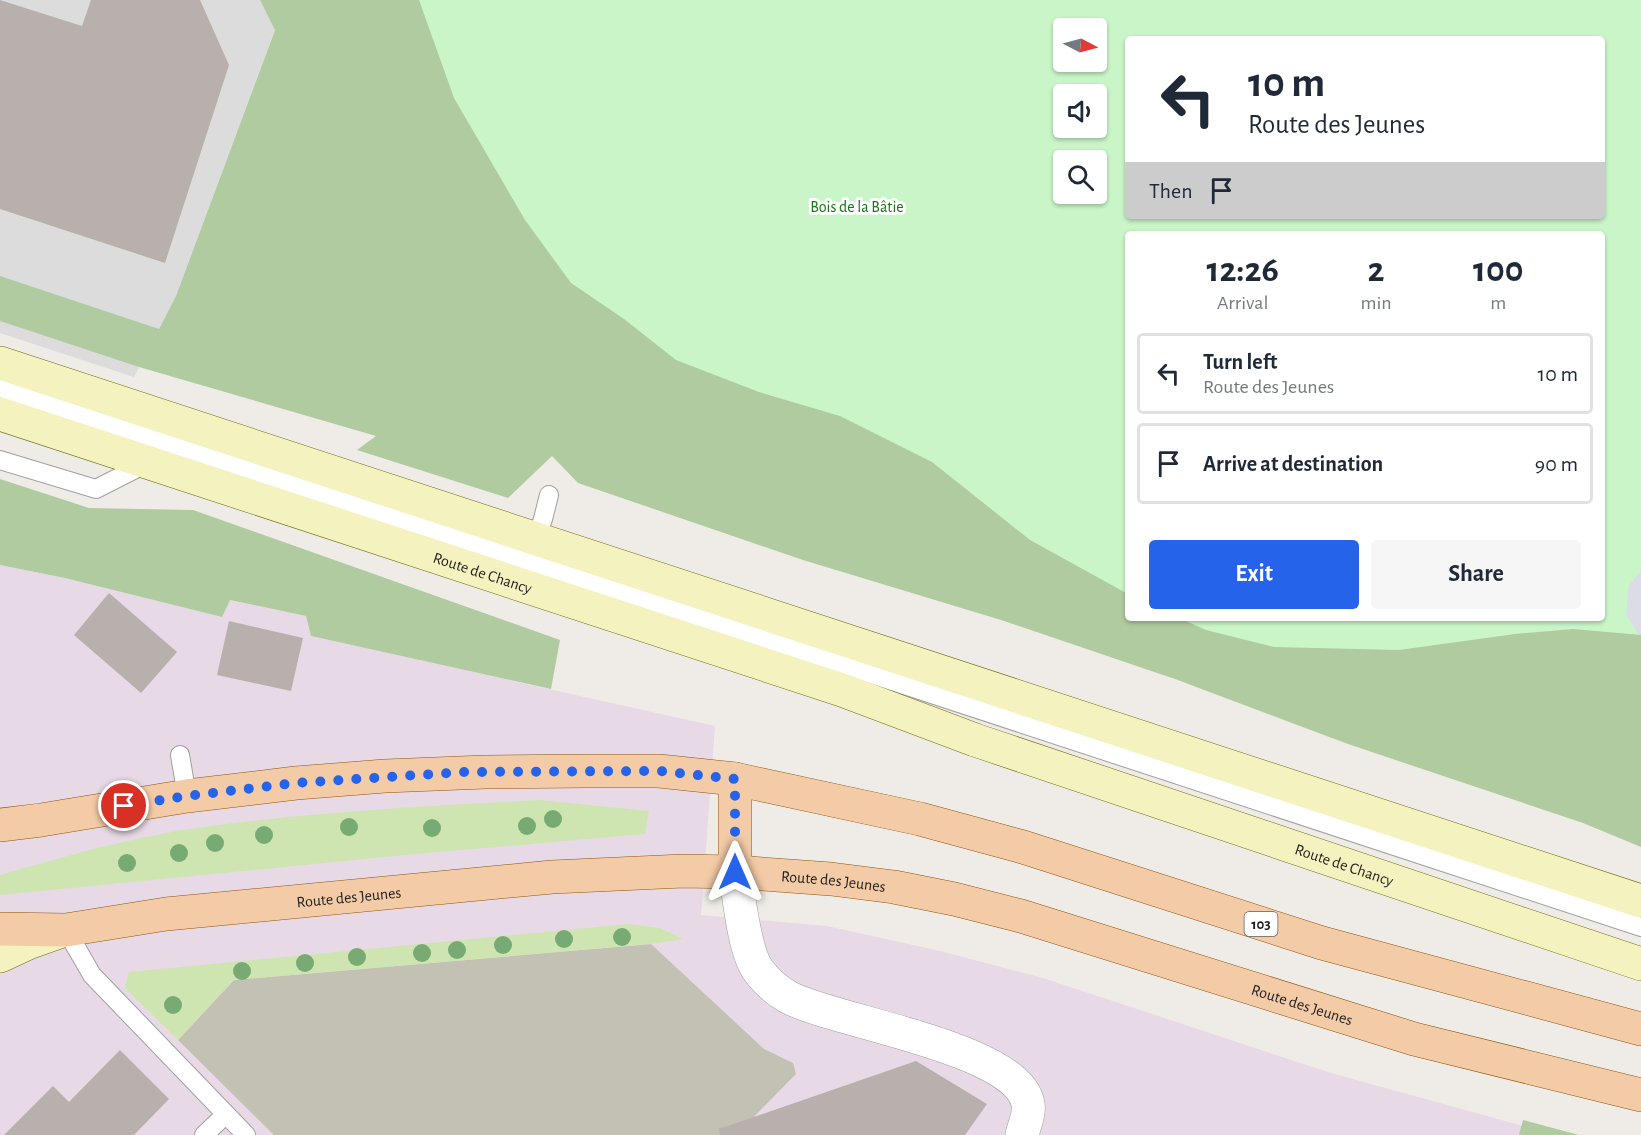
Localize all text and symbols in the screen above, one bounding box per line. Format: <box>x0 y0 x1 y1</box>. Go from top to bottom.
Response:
north arrow <box>1053 18 1107 72</box>
map controls <box>1053 18 1107 204</box>
icon: left <box>1149 60 1227 138</box>
text: 10 m <box>1248 62 1325 104</box>
button: sound <box>1053 84 1107 138</box>
text: Route des Jeunes <box>1248 111 1425 138</box>
button: search <box>1053 150 1107 204</box>
icon: arrive <box>1205 174 1238 207</box>
text: Then <box>1149 180 1193 202</box>
park label: Bois de la Bâtie <box>810 199 904 215</box>
text: 12:26 <box>1206 252 1279 288</box>
text: 2 <box>1368 252 1384 288</box>
text: 100 <box>1473 252 1524 288</box>
text: Arrival <box>1217 293 1268 313</box>
text: min <box>1360 293 1392 313</box>
text: m <box>1490 293 1506 313</box>
text: Turn left <box>1203 351 1277 373</box>
icon: left <box>1152 357 1185 390</box>
text: 10 m <box>1538 363 1578 385</box>
text: Route des Jeunes <box>1203 377 1334 397</box>
icon: arrive <box>1152 447 1185 480</box>
text: Arrive at destination <box>1203 453 1383 475</box>
text: 90 m <box>1535 453 1578 475</box>
button: Exit <box>1149 540 1359 609</box>
button: Share <box>1371 540 1581 609</box>
street label: Route de Chancy <box>431 550 534 598</box>
pin <box>98 780 149 831</box>
icon: arrive <box>107 789 140 822</box>
position arrow <box>703 840 767 904</box>
street label: Route de Chancy <box>1293 841 1396 890</box>
street label: Route des Jeunes <box>780 868 887 895</box>
street label: Route des Jeunes <box>296 884 402 910</box>
road number: 103 <box>1244 912 1278 936</box>
street label: Route des Jeunes <box>1249 982 1355 1028</box>

